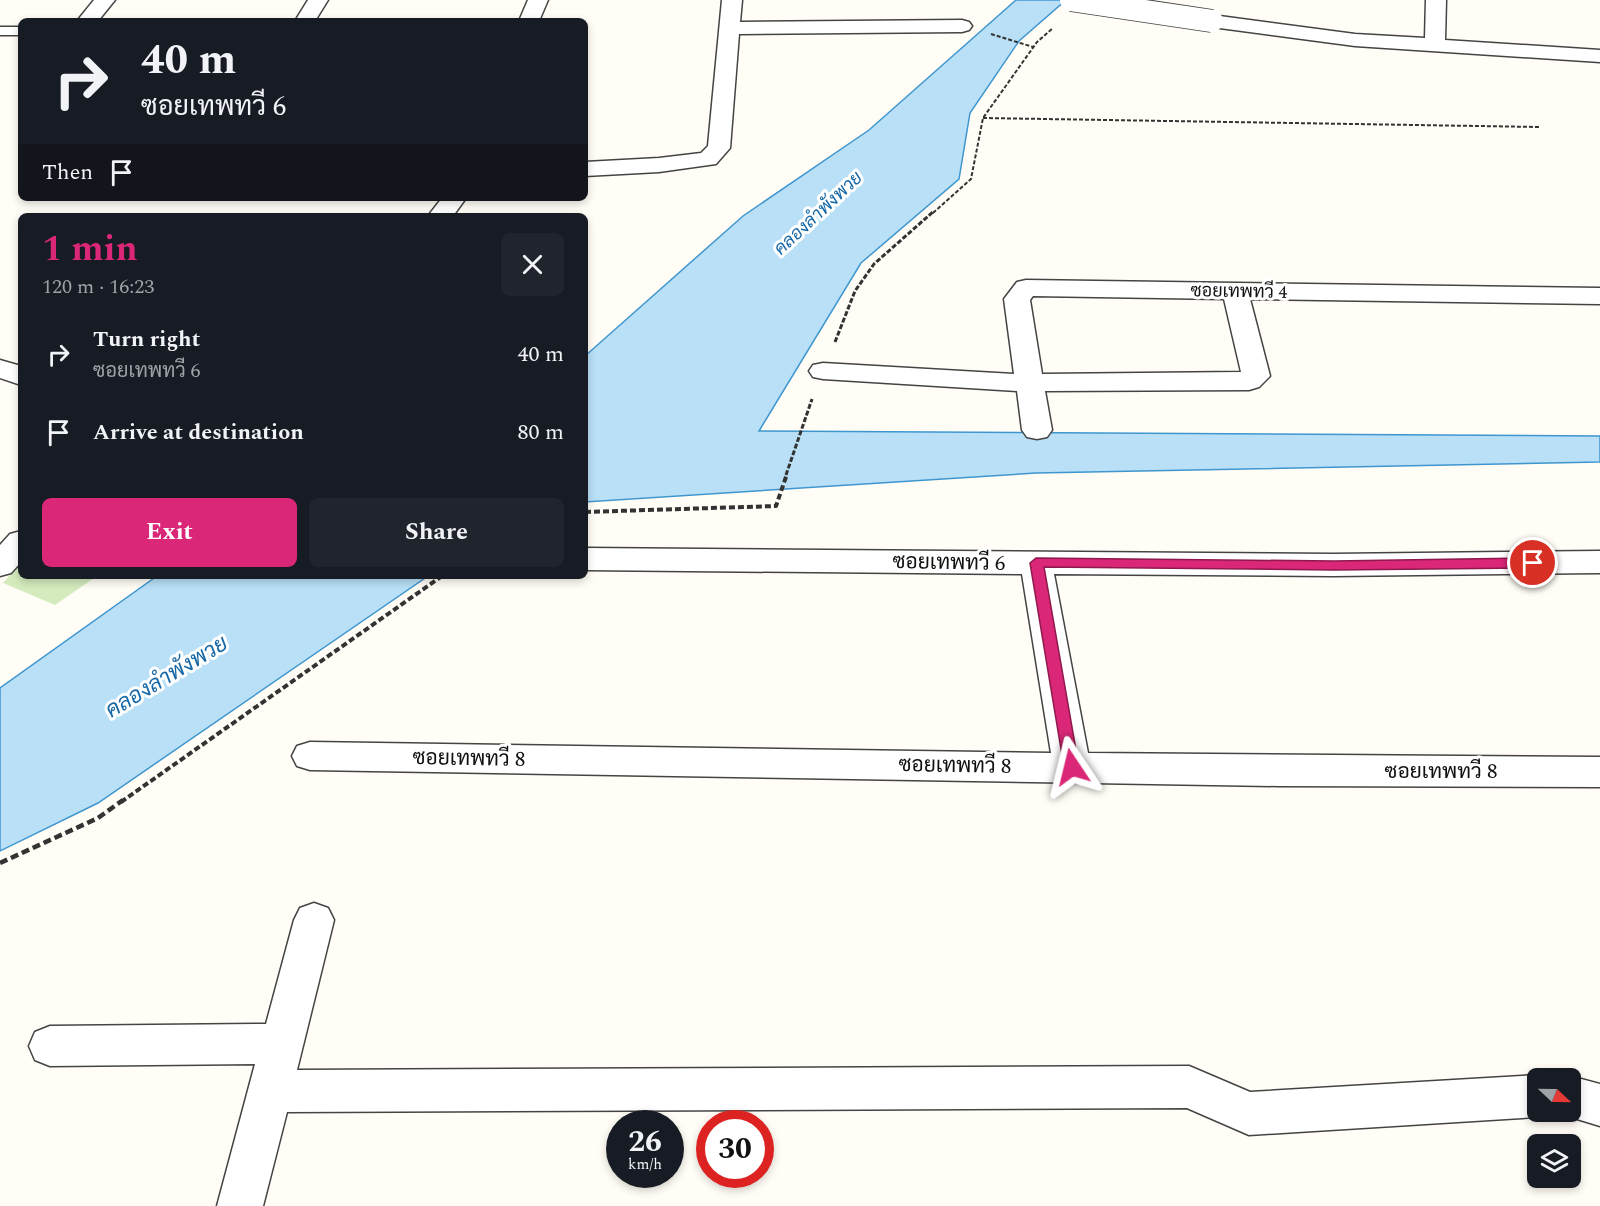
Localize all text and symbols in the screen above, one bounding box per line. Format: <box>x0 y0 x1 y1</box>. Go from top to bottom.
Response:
text: 40 m <box>141 29 236 92</box>
icon: right <box>42 42 120 120</box>
text: ซอยเทพทวี 6 <box>141 86 286 128</box>
text: Then <box>42 156 93 189</box>
icon: arrive <box>105 156 138 189</box>
water label: คลองลำพังพวย <box>768 165 869 262</box>
text: 1 min <box>42 222 138 277</box>
button: close <box>501 233 564 296</box>
text: 120 m · 16:23 <box>42 272 154 302</box>
street label: ซอยเทพทวี 4 <box>1190 277 1288 306</box>
text: Turn right <box>93 323 200 356</box>
icon: right <box>42 338 75 371</box>
text: 40 m <box>518 338 564 371</box>
text: ซอยเทพทวี 6 <box>93 356 201 386</box>
icon: arrive <box>42 416 75 449</box>
text: Arrive at destination <box>93 416 304 449</box>
text: 80 m <box>518 416 564 449</box>
button: Exit <box>42 498 297 567</box>
button: Share <box>309 498 564 567</box>
pin <box>1507 537 1558 588</box>
street label: ซอยเทพทวี 6 <box>892 546 1006 580</box>
icon: arrive <box>1516 546 1549 579</box>
water label: คลองลำพังพวย <box>99 627 235 727</box>
position arrow <box>1040 735 1104 799</box>
street label: ซอยเทพทวี 8 <box>412 742 526 776</box>
street label: ซอยเทพทวี 8 <box>898 749 1012 783</box>
street label: ซอยเทพทวี 8 <box>1384 756 1498 788</box>
north arrow <box>1527 1068 1581 1122</box>
map controls <box>1527 1068 1581 1188</box>
speed limit sign: 30 <box>696 1110 774 1188</box>
text: 26 <box>628 1119 662 1165</box>
button: layers <box>1527 1134 1581 1188</box>
text: km/h <box>628 1153 662 1176</box>

